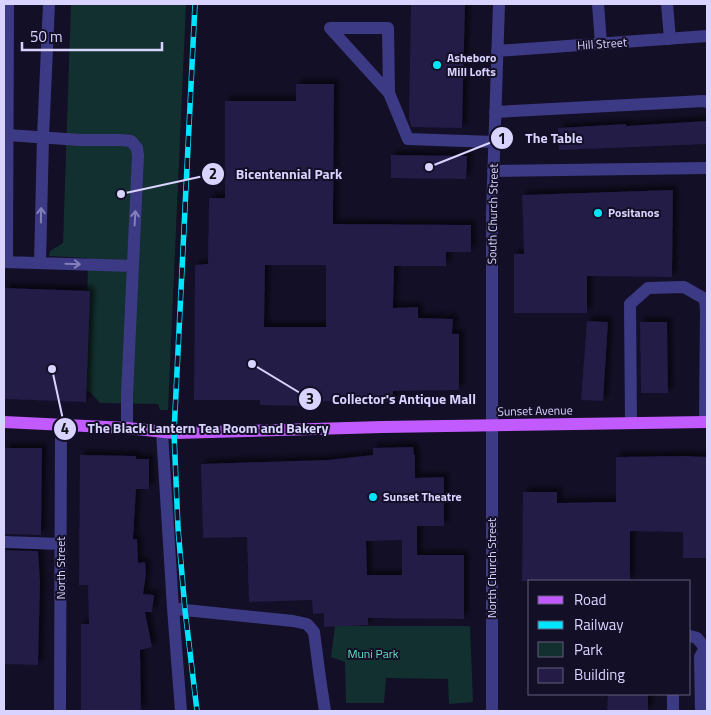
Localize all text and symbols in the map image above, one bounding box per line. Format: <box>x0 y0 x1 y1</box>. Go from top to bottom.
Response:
scale bar <box>22 20 162 52</box>
text: 50 m <box>30 25 63 48</box>
street label: Hill Street <box>576 32 628 55</box>
place label: Asheboro Mill Lofts <box>447 48 496 81</box>
marker: Asheboro Mill Lofts <box>431 59 443 71</box>
callout: The Table <box>490 124 592 153</box>
text: 1 <box>498 127 506 150</box>
text: The Table <box>525 127 583 148</box>
callout: Bicentennial Park <box>201 160 352 189</box>
text: 2 <box>209 162 217 185</box>
street label: South Church Street <box>482 162 503 265</box>
text: Bicentennial Park <box>236 163 343 184</box>
place label: Positanos <box>608 203 660 222</box>
one-way arrow <box>36 207 46 223</box>
marker: Positanos <box>592 207 604 219</box>
one-way arrow <box>131 210 140 226</box>
one-way arrow <box>65 260 81 269</box>
callout: Collector's Antique Mall <box>297 385 486 414</box>
text: 3 <box>306 387 314 410</box>
text: Collector's Antique Mall <box>332 388 476 409</box>
street label: Sunset Avenue <box>497 400 573 421</box>
callout: The Black Lantern Tea Room and Bakery <box>52 414 338 443</box>
text: 4 <box>61 417 69 440</box>
text: The Black Lantern Tea Room and Bakery <box>88 417 328 438</box>
place label: Sunset Theatre <box>383 487 462 506</box>
marker: Sunset Theatre <box>367 491 379 503</box>
street label: North Church Street <box>482 517 501 618</box>
street label: North Street <box>51 536 70 599</box>
legend <box>528 580 691 695</box>
text: Road <box>574 588 606 611</box>
text: Railway <box>574 613 624 636</box>
text: Park <box>574 638 603 661</box>
park label: Muni Park <box>347 644 399 663</box>
text: Building <box>574 663 625 686</box>

